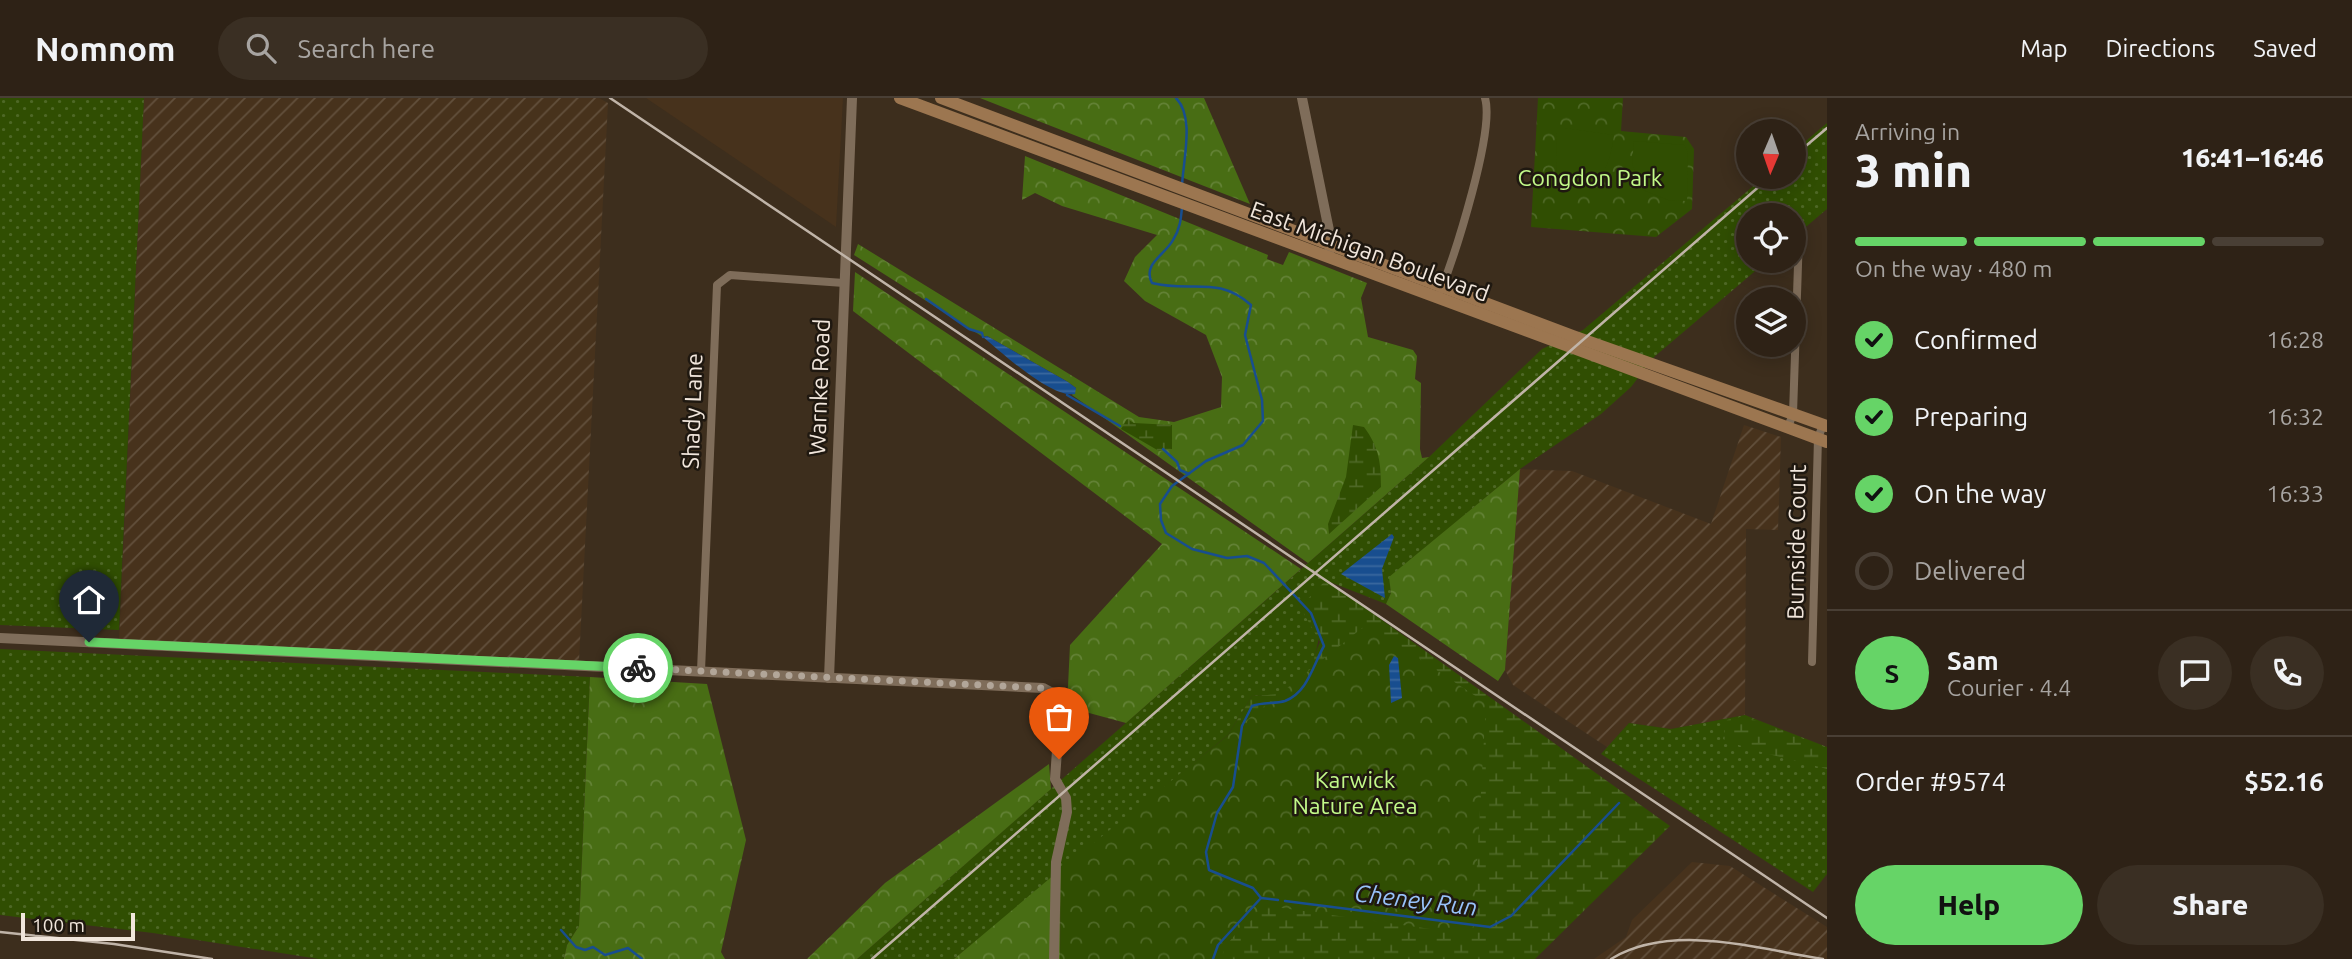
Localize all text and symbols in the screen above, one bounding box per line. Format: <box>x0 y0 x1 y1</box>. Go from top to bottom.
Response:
search box <box>218 17 708 80</box>
icon: search <box>242 29 280 67</box>
text: Nomnom <box>35 30 176 67</box>
text: Search here <box>298 34 435 63</box>
text: Map <box>2020 35 2067 62</box>
text: Directions <box>2105 35 2215 62</box>
text: Saved <box>2253 35 2317 62</box>
north arrow <box>1736 119 1806 189</box>
map controls <box>1736 119 1806 357</box>
text: Arriving in <box>1855 119 1960 144</box>
text: 16:41–16:46 <box>2181 143 2324 172</box>
text: 3 min <box>1855 144 1972 196</box>
park label: Congdon Park <box>1518 165 1663 190</box>
street label: East Michigan Boulevard <box>1247 196 1493 306</box>
button: locate <box>1736 203 1806 273</box>
text: On the way · 480 m <box>1855 256 2052 281</box>
button: layers <box>1736 287 1806 357</box>
street label: Warnke Road <box>804 318 834 456</box>
icon: check <box>1855 321 1893 359</box>
text: Confirmed <box>1914 325 2038 354</box>
text: 16:28 <box>2266 327 2324 352</box>
street label: Shady Lane <box>677 352 707 470</box>
icon: check <box>1855 398 1893 436</box>
text: Preparing <box>1914 402 2028 431</box>
text: 16:32 <box>2266 404 2324 429</box>
street label: Burnside Court <box>1782 464 1810 620</box>
icon: check <box>1855 475 1893 513</box>
text: On the way <box>1914 479 2046 508</box>
text: 16:33 <box>2266 481 2324 506</box>
text: Delivered <box>1914 556 2026 585</box>
pin <box>59 570 119 642</box>
icon: home <box>70 581 108 619</box>
courier <box>603 633 673 703</box>
button: chat <box>2158 636 2232 710</box>
button: phone <box>2250 636 2324 710</box>
text: Sam <box>1947 646 1999 675</box>
icon: bike <box>619 649 657 687</box>
text: S <box>1885 659 1899 688</box>
text: Courier · 4.4 <box>1947 675 2071 700</box>
pin <box>1029 687 1089 759</box>
icon: bag <box>1040 698 1078 736</box>
park label: Karwick Nature Area <box>1292 767 1418 818</box>
text: Order #9574 <box>1855 767 2006 796</box>
text: $52.16 <box>2244 767 2324 796</box>
button: Help <box>1855 865 2083 945</box>
button: Share <box>2097 865 2324 945</box>
water label: Cheney Run <box>1353 879 1479 921</box>
scale bar <box>21 910 135 942</box>
text: 100 m <box>32 914 85 936</box>

